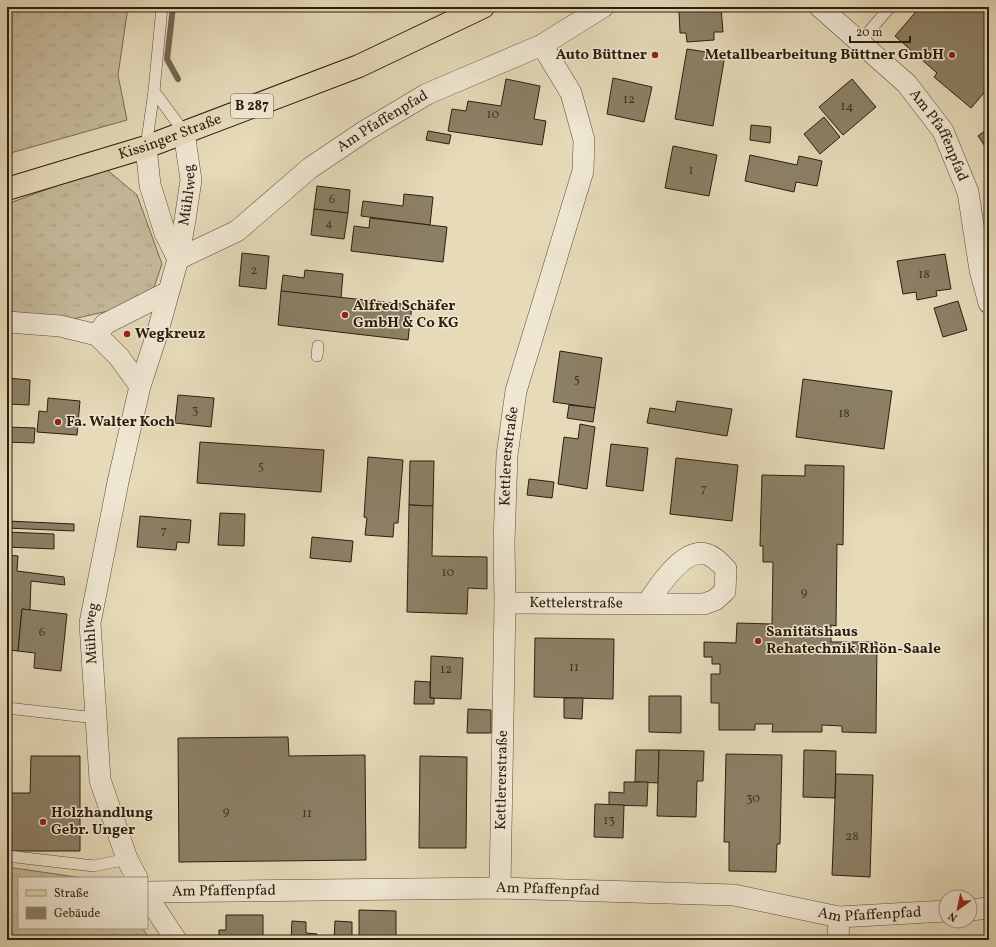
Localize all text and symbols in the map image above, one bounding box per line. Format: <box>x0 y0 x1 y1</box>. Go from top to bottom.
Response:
scale bar <box>850 18 910 44</box>
text: 20 m <box>856 25 883 41</box>
place label: Auto Büttner <box>556 45 647 66</box>
place label: Metallbearbeitung Büttner GmbH <box>704 45 944 66</box>
marker: Auto Büttner <box>650 50 660 60</box>
marker: Metallbearbeitung Büttner GmbH <box>947 50 957 60</box>
street label: Am Pfaffenpfad <box>333 85 432 158</box>
street label: Am Pfaffenpfad <box>904 85 973 185</box>
house number: 12 <box>623 91 635 109</box>
road number: B 287 <box>231 94 273 118</box>
house number: 14 <box>841 98 854 116</box>
house number: 10 <box>487 106 500 124</box>
street label: Kissinger Straße <box>116 109 225 165</box>
house number: 1 <box>688 162 694 180</box>
street label: Mühlweg <box>174 163 202 227</box>
house number: 6 <box>329 191 336 209</box>
house number: 4 <box>325 215 333 233</box>
house number: 2 <box>251 262 258 280</box>
house number: 18 <box>918 266 930 284</box>
place label: Alfred Schäfer GmbH & Co KG <box>353 296 459 334</box>
marker: Alfred Schäfer GmbH & Co KG <box>340 310 350 320</box>
place label: Wegkreuz <box>135 324 206 345</box>
marker: Wegkreuz <box>122 329 132 339</box>
house number: 5 <box>574 371 580 389</box>
house number: 3 <box>192 402 199 420</box>
street label: Kettlererstraße <box>495 405 524 506</box>
house number: 18 <box>838 405 850 423</box>
place label: Fa. Walter Koch <box>66 412 175 433</box>
marker: Fa. Walter Koch <box>53 417 63 427</box>
house number: 5 <box>258 458 264 476</box>
house number: 7 <box>701 480 707 498</box>
house number: 7 <box>161 522 167 540</box>
house number: 10 <box>442 564 455 582</box>
house number: 9 <box>801 584 808 602</box>
street label: Kettelerstraße <box>529 593 623 614</box>
street label: Mühlweg <box>79 600 104 665</box>
place label: Sanitätshaus Rehatechnik Rhön-Saale <box>766 622 941 660</box>
house number: 6 <box>39 624 46 642</box>
marker: Sanitätshaus Rehatechnik Rhön-Saale <box>753 636 763 646</box>
house number: 11 <box>569 659 579 677</box>
house number: 12 <box>440 661 452 679</box>
street label: Kettlererstraße <box>491 730 513 830</box>
house number: 30 <box>746 790 760 808</box>
place label: Holzhandlung Gebr. Unger <box>51 803 153 841</box>
house number: 9 <box>223 803 230 821</box>
house number: 11 <box>302 805 312 823</box>
house number: 13 <box>603 812 615 830</box>
marker: Holzhandlung Gebr. Unger <box>38 817 48 827</box>
house number: 28 <box>845 828 859 846</box>
legend <box>18 877 148 929</box>
street label: Am Pfaffenpfad <box>496 877 600 901</box>
street label: Am Pfaffenpfad <box>172 880 276 902</box>
text: Straße <box>54 886 89 902</box>
north arrow <box>938 889 978 929</box>
street label: Am Pfaffenpfad <box>816 902 922 928</box>
text: Gebäude <box>54 906 101 922</box>
text: N <box>946 908 961 925</box>

